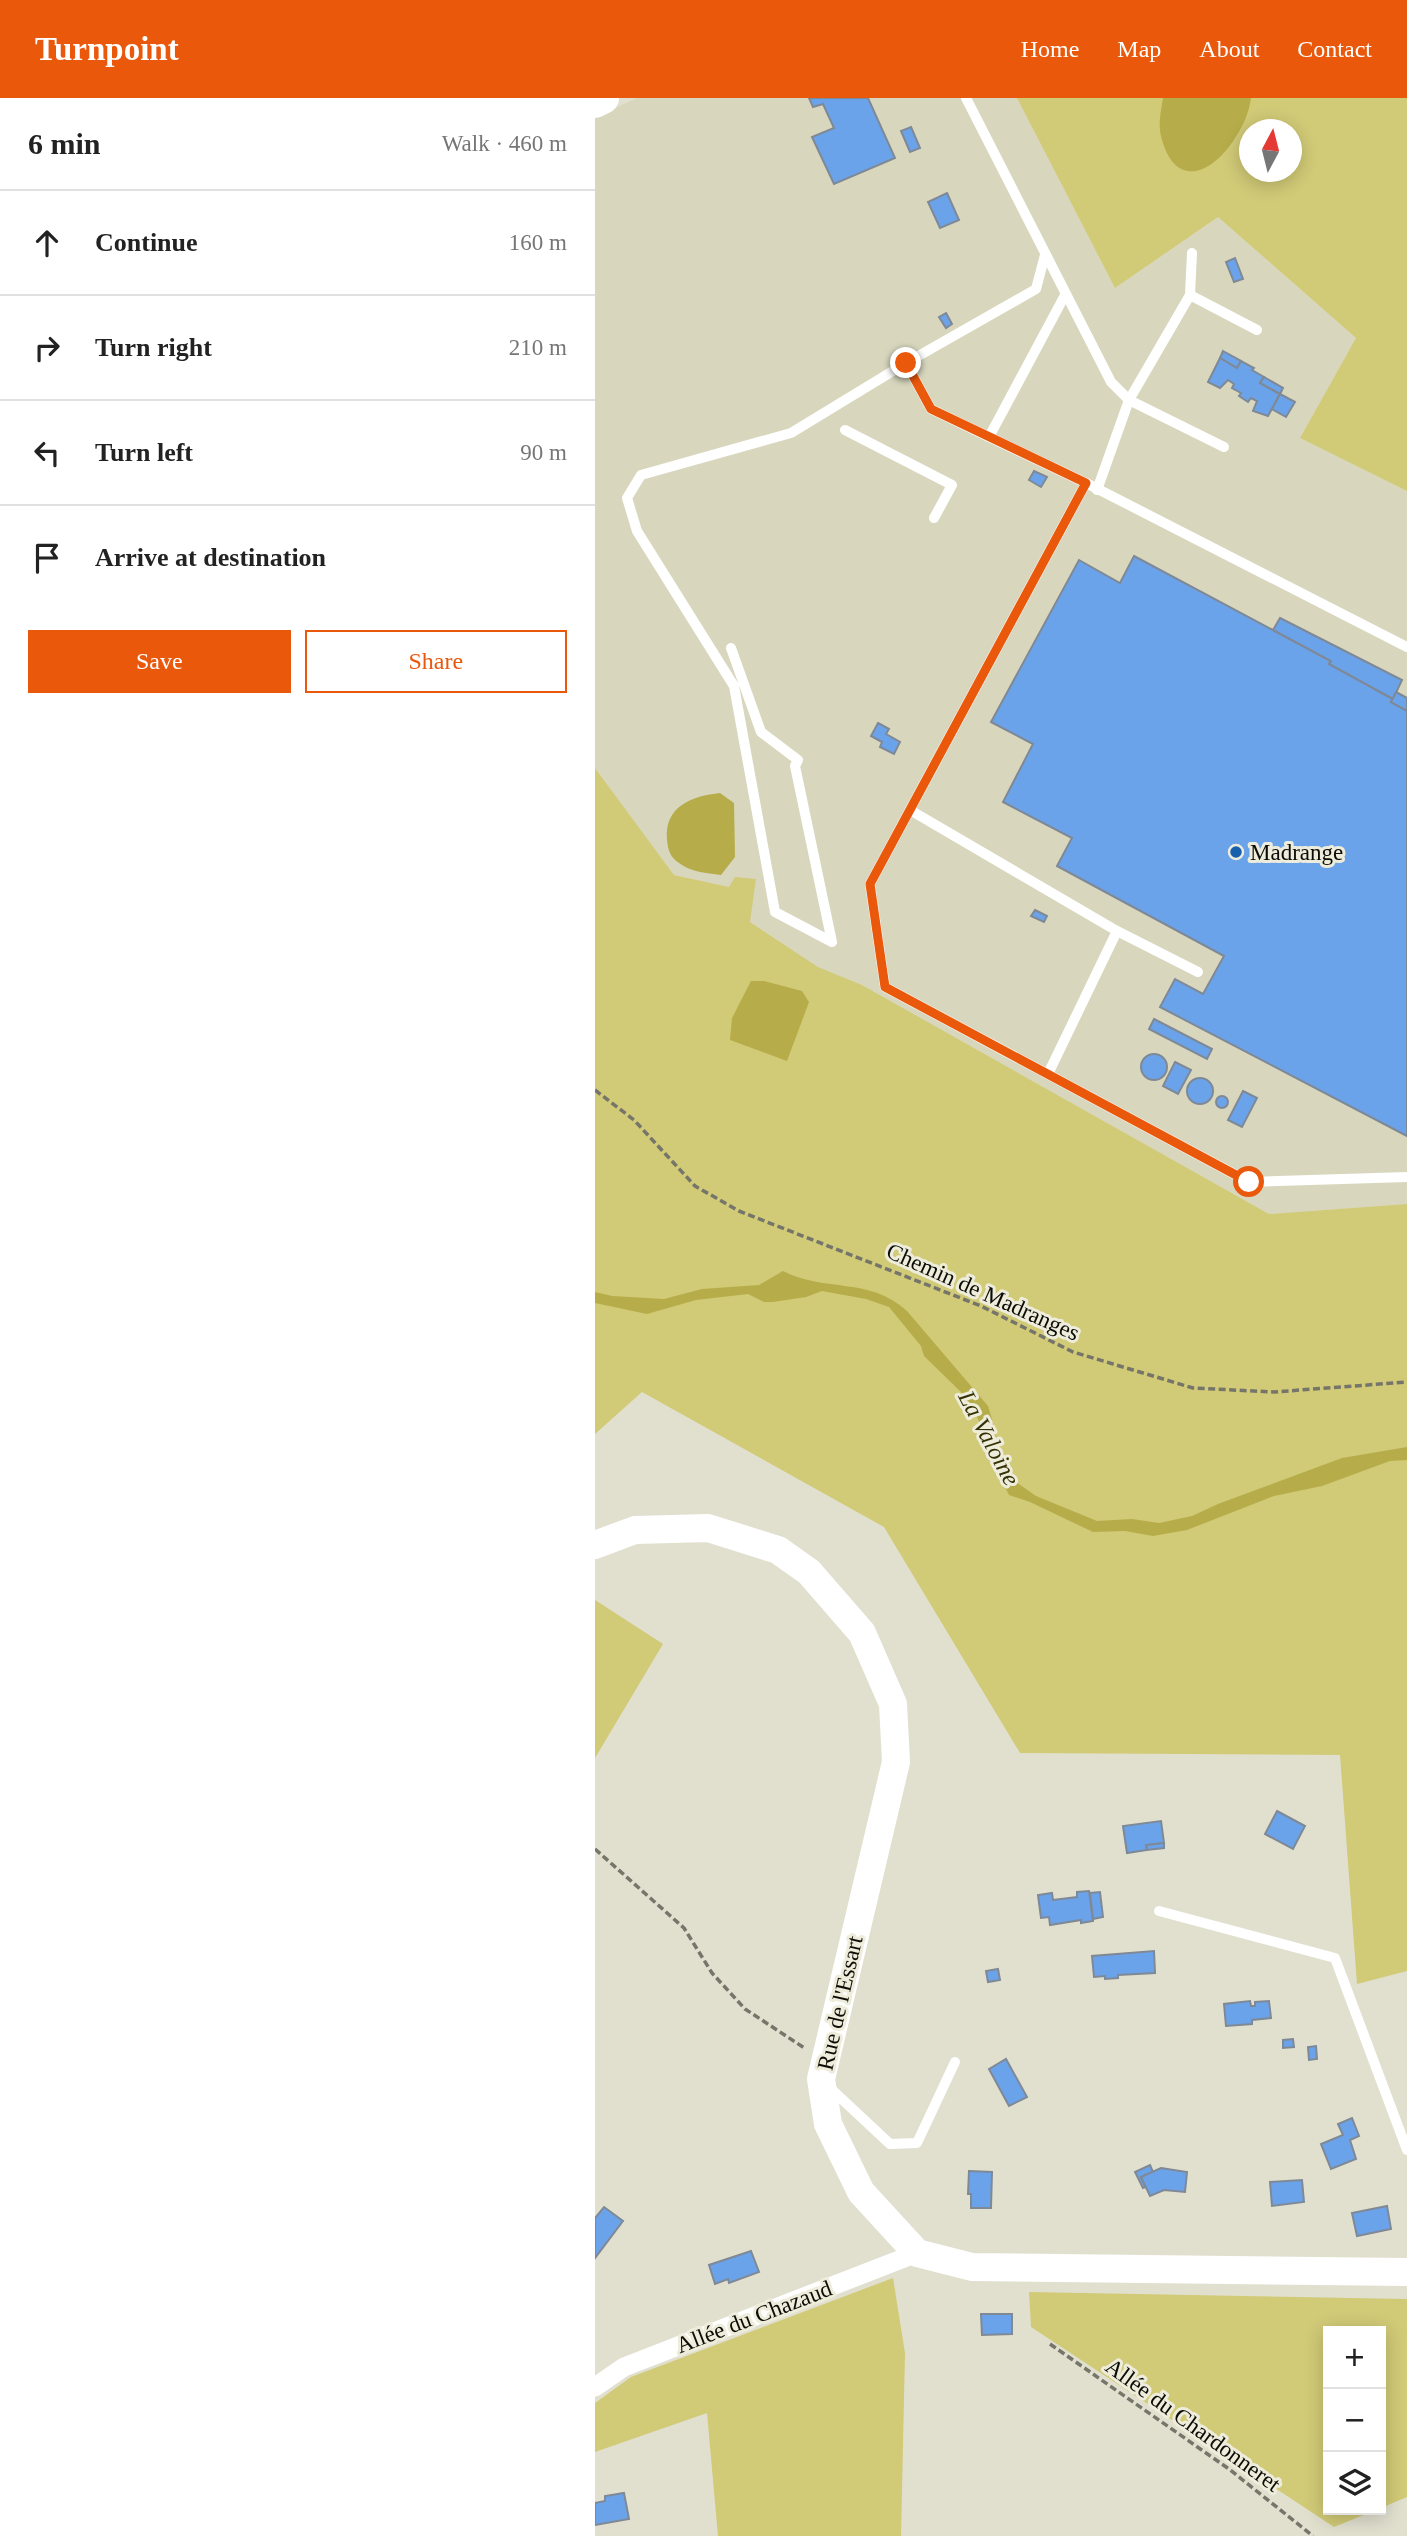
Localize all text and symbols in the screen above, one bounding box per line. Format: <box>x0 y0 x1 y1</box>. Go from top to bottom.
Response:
text: Turnpoint <box>35 31 179 67</box>
text: Home <box>1021 36 1079 62</box>
text: Map <box>1117 36 1161 62</box>
text: About <box>1199 36 1259 62</box>
text: Contact <box>1297 36 1372 62</box>
north arrow <box>1239 119 1302 182</box>
text: 6 min <box>28 127 101 160</box>
text: Walk · 460 m <box>442 131 567 156</box>
icon: ahead <box>28 224 66 262</box>
text: Continue <box>95 228 198 257</box>
text: 160 m <box>509 230 567 255</box>
icon: right <box>28 329 66 367</box>
text: Turn right <box>95 333 212 362</box>
text: 210 m <box>509 335 567 360</box>
route end <box>890 347 921 378</box>
icon: left <box>28 434 66 472</box>
text: Turn left <box>95 438 193 467</box>
text: 90 m <box>520 440 567 465</box>
icon: arrive <box>28 539 66 577</box>
text: Arrive at destination <box>95 543 326 572</box>
button: Save <box>28 630 291 693</box>
button: Share <box>305 630 567 693</box>
place label: Madrange <box>1250 840 1343 865</box>
marker: Madrange <box>1228 844 1244 860</box>
route start <box>1233 1166 1264 1197</box>
street label: Chemin de Madranges <box>883 1238 1083 1346</box>
water label: La Valoine <box>953 1385 1025 1490</box>
street label: Rue de l'Essart <box>812 1933 868 2073</box>
street label: Allée du Chazaud <box>673 2276 836 2358</box>
map controls <box>1323 2326 1386 2515</box>
button: + <box>1323 2326 1386 2389</box>
street label: Allée du Chardonneret <box>1101 2353 1286 2497</box>
button: − <box>1323 2389 1386 2452</box>
button: layers <box>1323 2452 1386 2515</box>

